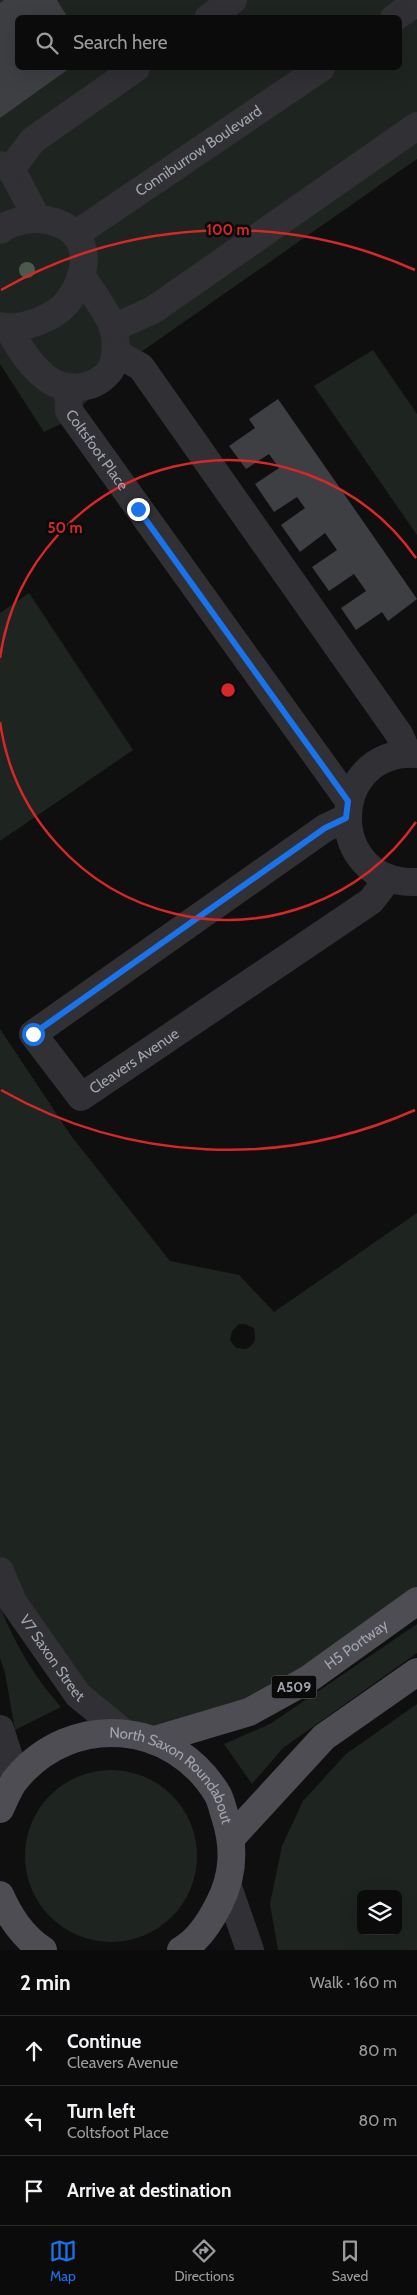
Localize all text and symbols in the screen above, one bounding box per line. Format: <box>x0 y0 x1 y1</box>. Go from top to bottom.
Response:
search box <box>15 15 402 70</box>
icon: search <box>33 29 61 57</box>
text: Search here <box>73 31 167 54</box>
street label: Conniburrow Boulevard <box>132 102 265 200</box>
text: 100 m <box>206 221 250 239</box>
street label: Coltsfoot Place <box>62 406 132 494</box>
route end <box>127 498 150 521</box>
text: 50 m <box>47 519 83 537</box>
centre of rings <box>219 681 237 699</box>
route start <box>22 1023 45 1046</box>
street label: Cleavers Avenue <box>86 1024 183 1098</box>
street label: V7 Saxon Street <box>16 1611 88 1706</box>
street label: H5 Portway <box>321 1616 392 1673</box>
road number: A509 <box>272 1675 316 1698</box>
street label: North Saxon Roundabout <box>109 1724 236 1826</box>
map controls <box>357 1890 402 1935</box>
button: layers <box>357 1890 402 1935</box>
text: 2 min <box>20 1970 71 1995</box>
text: Walk · 160 m <box>310 1973 397 1992</box>
text: Continue <box>67 2030 141 2053</box>
icon: ahead <box>20 2037 48 2065</box>
text: 80 m <box>359 2041 397 2060</box>
text: Cleavers Avenue <box>67 2053 178 2072</box>
text: Turn left <box>67 2100 135 2123</box>
icon: left <box>20 2107 48 2135</box>
text: 80 m <box>359 2111 397 2130</box>
text: Coltsfoot Place <box>67 2123 169 2142</box>
icon: arrive <box>20 2177 48 2205</box>
text: Arrive at destination <box>67 2179 231 2202</box>
tab: Map <box>49 2237 77 2285</box>
tab: Directions <box>174 2237 234 2285</box>
tab: Saved <box>332 2237 368 2285</box>

